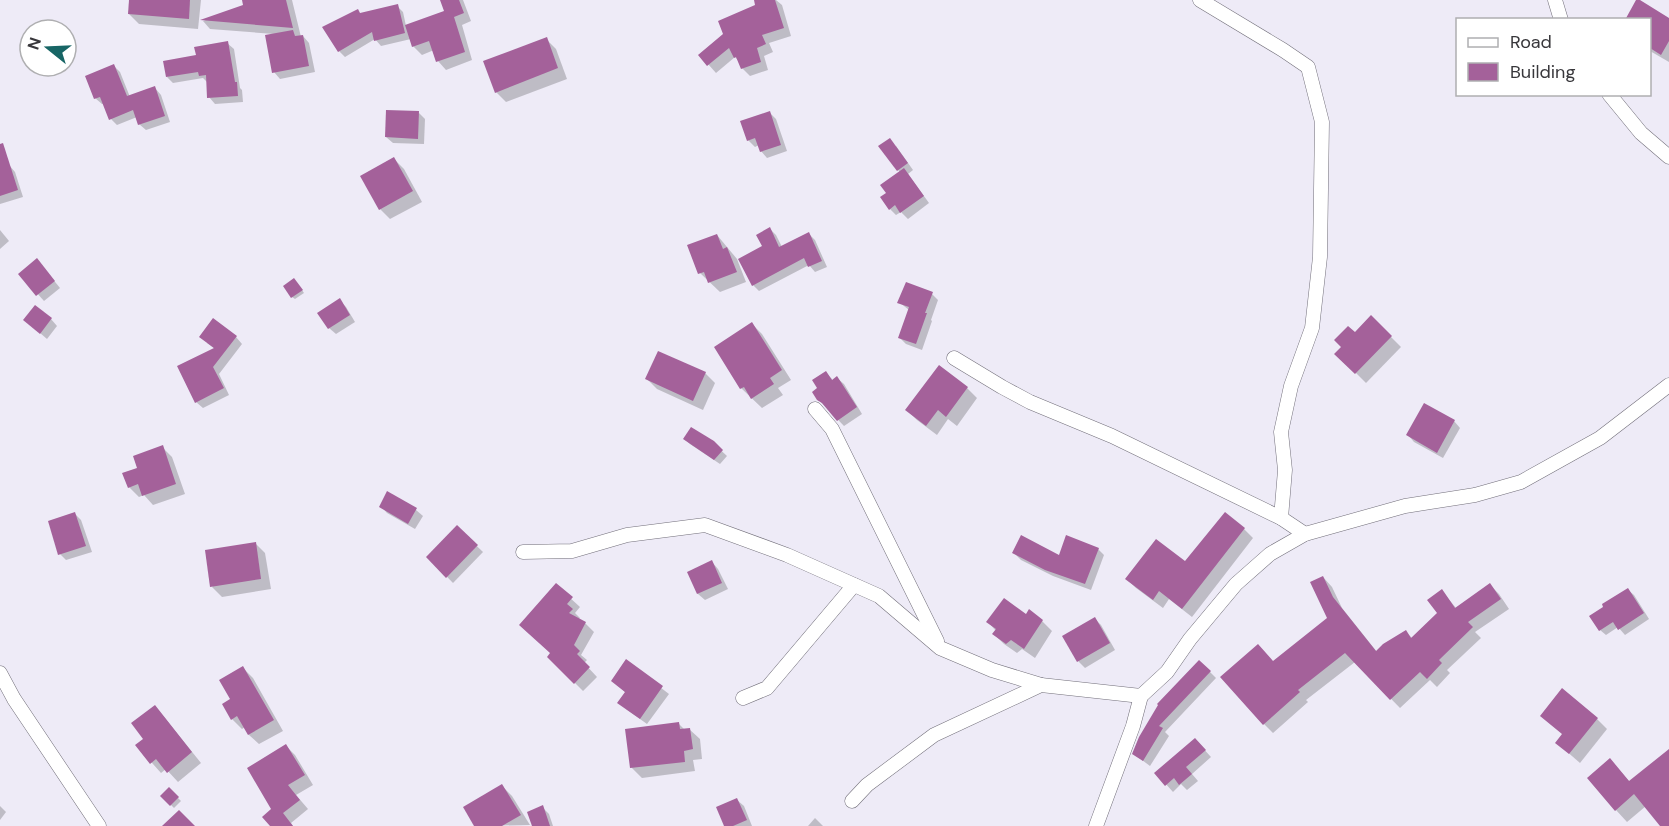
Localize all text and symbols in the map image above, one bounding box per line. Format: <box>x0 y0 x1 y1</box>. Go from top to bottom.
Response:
north arrow <box>18 18 78 78</box>
legend <box>1456 18 1651 96</box>
text: Road <box>1510 30 1552 54</box>
text: N <box>22 35 46 52</box>
text: Building <box>1510 60 1575 84</box>

